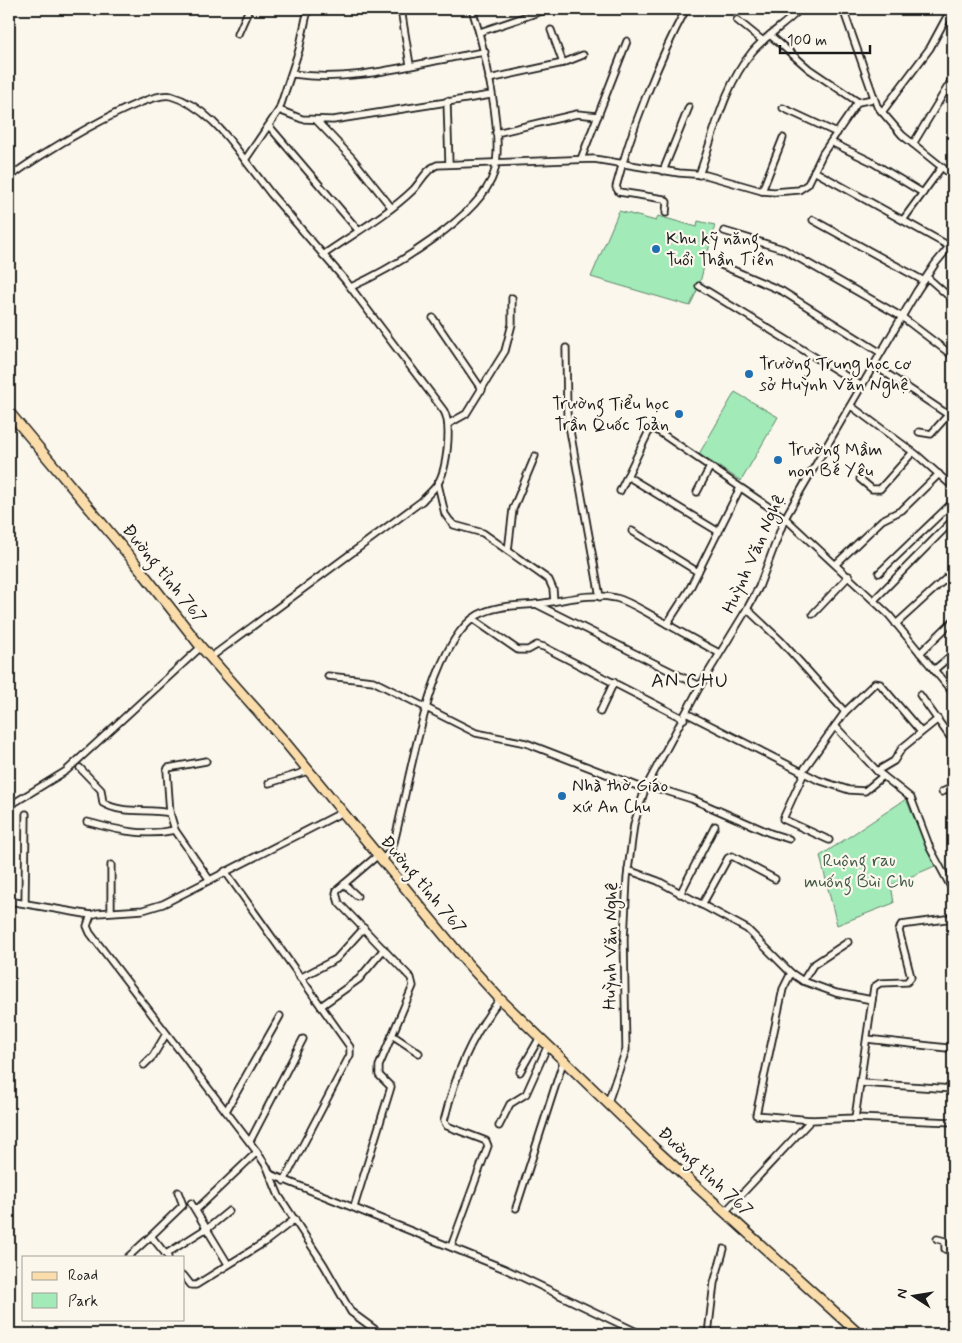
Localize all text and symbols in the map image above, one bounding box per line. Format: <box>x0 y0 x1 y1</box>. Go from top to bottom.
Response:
scale bar <box>780 22 870 54</box>
text: 100 m <box>787 31 827 51</box>
place label: Khu kỹ năng Tuổi Thần Tiên <box>666 227 774 272</box>
marker: Khu kỹ năng Tuổi Thần Tiên <box>650 243 662 255</box>
place label: Trường Trung học cơ sở Huỳnh Văn Nghệ <box>759 352 912 398</box>
marker: Trường Trung học cơ sở Huỳnh Văn Nghệ <box>743 368 755 380</box>
place label: Trường Tiểu học Trần Quốc Toản <box>552 392 669 437</box>
marker: Trường Tiểu học Trần Quốc Toản <box>673 408 685 420</box>
place label: Trường Mầm non Bé Yêu <box>788 438 883 483</box>
marker: Trường Mầm non Bé Yêu <box>772 454 784 466</box>
street label: Huỳnh Văn Nghệ <box>717 491 792 618</box>
street label: Đường tỉnh 767 <box>115 519 212 630</box>
district label: AN CHU <box>651 668 729 695</box>
place label: Nhà thờ Giáo xứ An Chu <box>572 774 668 819</box>
marker: Nhà thờ Giáo xứ An Chu <box>556 790 568 802</box>
street label: Đường tỉnh 767 <box>373 830 471 941</box>
park label: Ruộng rau muống Bùi Chu <box>804 849 914 896</box>
street label: Huỳnh Văn Nghệ <box>598 882 625 1010</box>
street label: Đường tỉnh 767 <box>651 1122 758 1224</box>
legend <box>22 1256 185 1320</box>
text: Road <box>68 1266 98 1286</box>
north arrow <box>890 1270 940 1320</box>
text: N <box>892 1287 912 1300</box>
text: Park <box>68 1292 98 1312</box>

